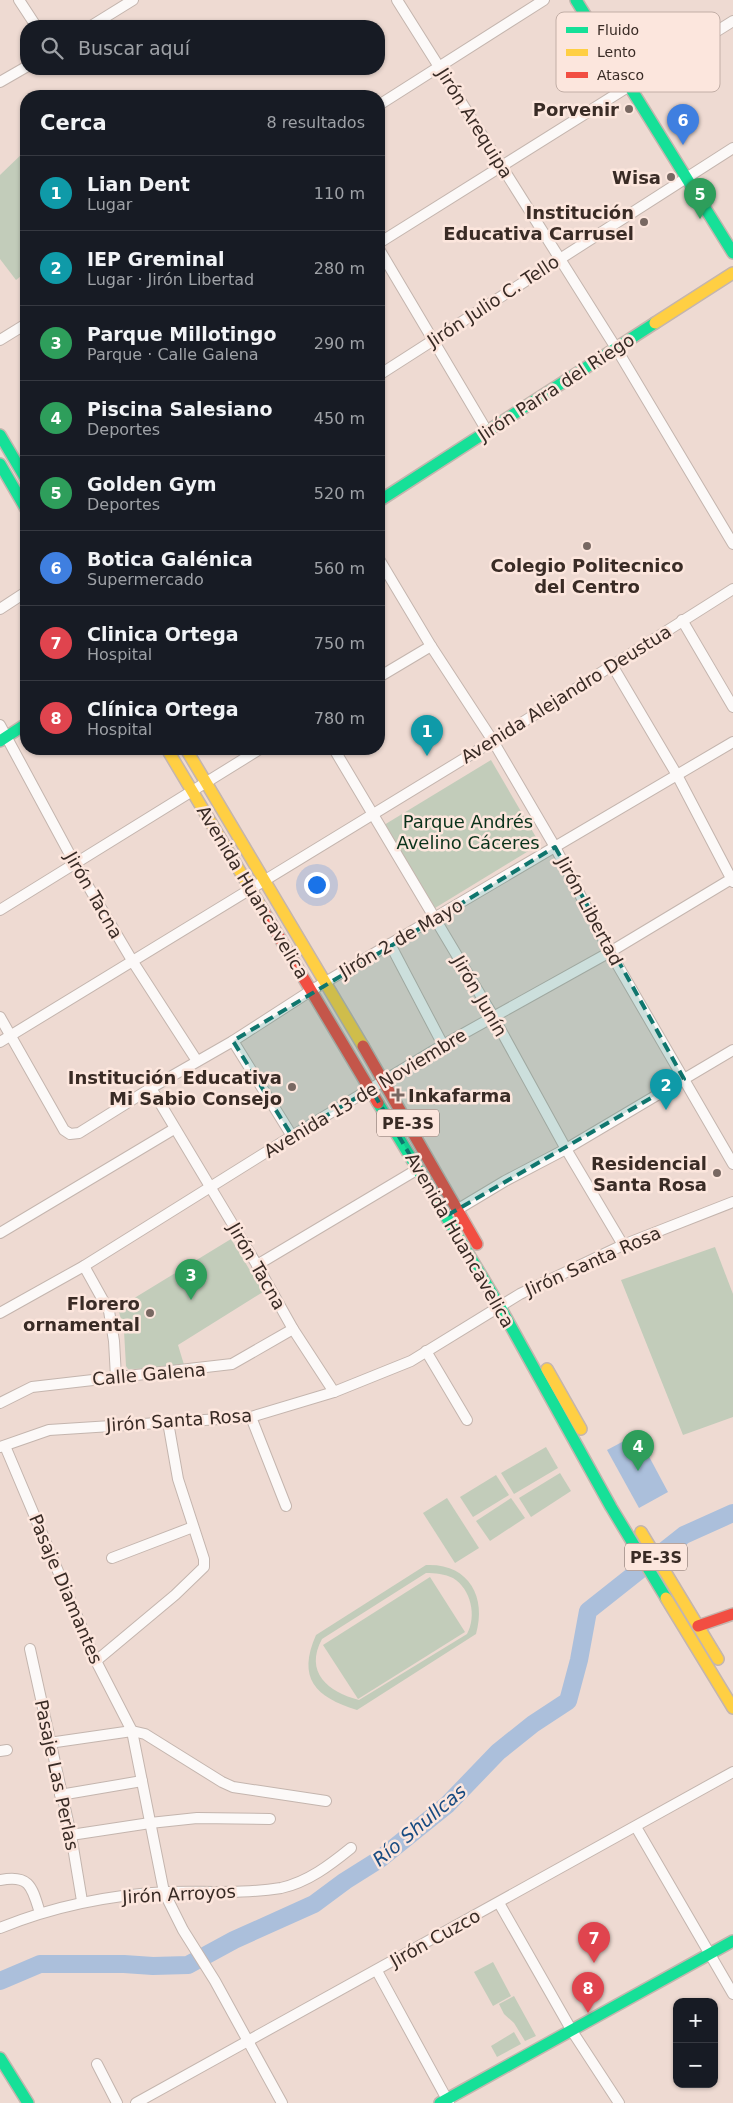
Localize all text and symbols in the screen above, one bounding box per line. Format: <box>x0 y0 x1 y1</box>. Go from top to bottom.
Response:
legend <box>556 12 720 92</box>
search box <box>20 20 385 75</box>
text: Fluido <box>597 22 639 38</box>
icon: search <box>38 34 66 62</box>
text: Buscar aquí <box>78 37 190 59</box>
text: Lento <box>597 44 636 60</box>
street label: Jirón Arequipa <box>432 63 517 182</box>
text: Atasco <box>597 67 644 83</box>
place label: Porvenir <box>533 99 619 120</box>
marker: Porvenir <box>623 103 635 115</box>
pin: 6 <box>667 104 699 145</box>
text: Cerca <box>40 111 107 135</box>
text: 8 resultados <box>266 113 365 132</box>
place label: Wisa <box>612 167 661 188</box>
marker: Wisa <box>665 171 677 183</box>
text: Lian Dent <box>87 173 190 195</box>
pin: 5 <box>684 178 716 219</box>
text: 1 <box>50 184 62 203</box>
text: 110 m <box>314 184 365 203</box>
text: Lugar <box>87 195 132 214</box>
place label: Institución Educativa Carrusel <box>443 202 634 244</box>
marker: Institución Educativa Carrusel <box>638 216 650 228</box>
text: IEP Greminal <box>87 248 225 270</box>
street label: Jirón Julio C. Tello <box>422 251 563 352</box>
text: 2 <box>50 259 62 278</box>
text: 280 m <box>314 259 365 278</box>
text: Lugar · Jirón Libertad <box>87 270 254 289</box>
text: Parque Millotingo <box>87 323 277 345</box>
street label: Jirón Parra del Riego <box>473 329 638 446</box>
text: 3 <box>50 334 62 353</box>
text: 290 m <box>314 334 365 353</box>
text: Parque · Calle Galena <box>87 345 259 364</box>
text: Piscina Salesiano <box>87 398 273 420</box>
text: 4 <box>50 409 62 428</box>
text: 450 m <box>314 409 365 428</box>
text: Deportes <box>87 420 160 439</box>
text: Golden Gym <box>87 473 217 495</box>
text: 5 <box>50 484 62 503</box>
text: 520 m <box>314 484 365 503</box>
text: Deportes <box>87 495 160 514</box>
marker: Colegio Politecnico del Centro <box>581 540 593 552</box>
text: Botica Galénica <box>87 548 253 570</box>
place label: Colegio Politecnico del Centro <box>490 555 684 597</box>
text: 6 <box>50 559 62 578</box>
text: 560 m <box>314 559 365 578</box>
text: Supermercado <box>87 570 204 589</box>
street label: Avenida Alejandro Deustua <box>457 620 675 768</box>
text: Clinica Ortega <box>87 623 239 645</box>
text: 7 <box>50 634 62 653</box>
text: 750 m <box>314 634 365 653</box>
text: Hospital <box>87 645 152 664</box>
text: Clínica Ortega <box>87 698 239 720</box>
text: 8 <box>50 709 62 728</box>
text: 780 m <box>314 709 365 728</box>
pin: 1 <box>411 715 443 756</box>
text: Hospital <box>87 720 152 739</box>
street label: Avenida Huancavelica <box>193 801 313 983</box>
park label: Parque Andrés Avelino Cáceres <box>396 811 540 853</box>
street label: Jirón Tacna <box>60 847 127 942</box>
street label: Jirón Libertad <box>552 852 627 969</box>
your location <box>304 872 330 898</box>
street label: Jirón 2 de Mayo <box>335 894 466 982</box>
street label: Jirón Junín <box>448 951 512 1040</box>
street label: Avenida 13 de Noviembre <box>260 1024 470 1162</box>
place label: Institución Educativa Mi Sabio Consejo <box>68 1067 282 1109</box>
pin: 2 <box>650 1069 682 1110</box>
marker: Institución Educativa Mi Sabio Consejo <box>286 1081 298 1093</box>
place label: Inkafarma <box>408 1085 511 1106</box>
marker: Inkafarma <box>392 1089 404 1101</box>
road number: PE-3S <box>377 1110 439 1136</box>
street label: Avenida Huancavelica <box>401 1149 519 1331</box>
place label: Residencial Santa Rosa <box>591 1153 707 1195</box>
marker: Residencial Santa Rosa <box>711 1167 723 1179</box>
street label: Jirón Tacna <box>223 1218 290 1313</box>
street label: Jirón Santa Rosa <box>521 1222 664 1301</box>
pin: 3 <box>175 1259 207 1300</box>
place label: Florero ornamental <box>23 1293 140 1335</box>
marker: Florero ornamental <box>144 1307 156 1319</box>
street label: Calle Galena <box>91 1359 207 1389</box>
street label: Jirón Santa Rosa <box>104 1404 253 1436</box>
pin: 4 <box>622 1430 654 1471</box>
street label: Pasaje Diamantes <box>25 1511 107 1667</box>
road number: PE-3S <box>625 1544 687 1570</box>
street label: Pasaje Las Perlas <box>31 1698 83 1852</box>
water label: Río Shullcas <box>368 1780 470 1870</box>
street label: Jirón Arroyos <box>121 1881 236 1908</box>
street label: Jirón Cuzco <box>385 1905 484 1972</box>
pin: 7 <box>578 1922 610 1963</box>
pin: 8 <box>572 1972 604 2013</box>
map controls <box>673 1998 718 2088</box>
button: + <box>673 1998 718 2043</box>
button: − <box>673 2043 718 2088</box>

